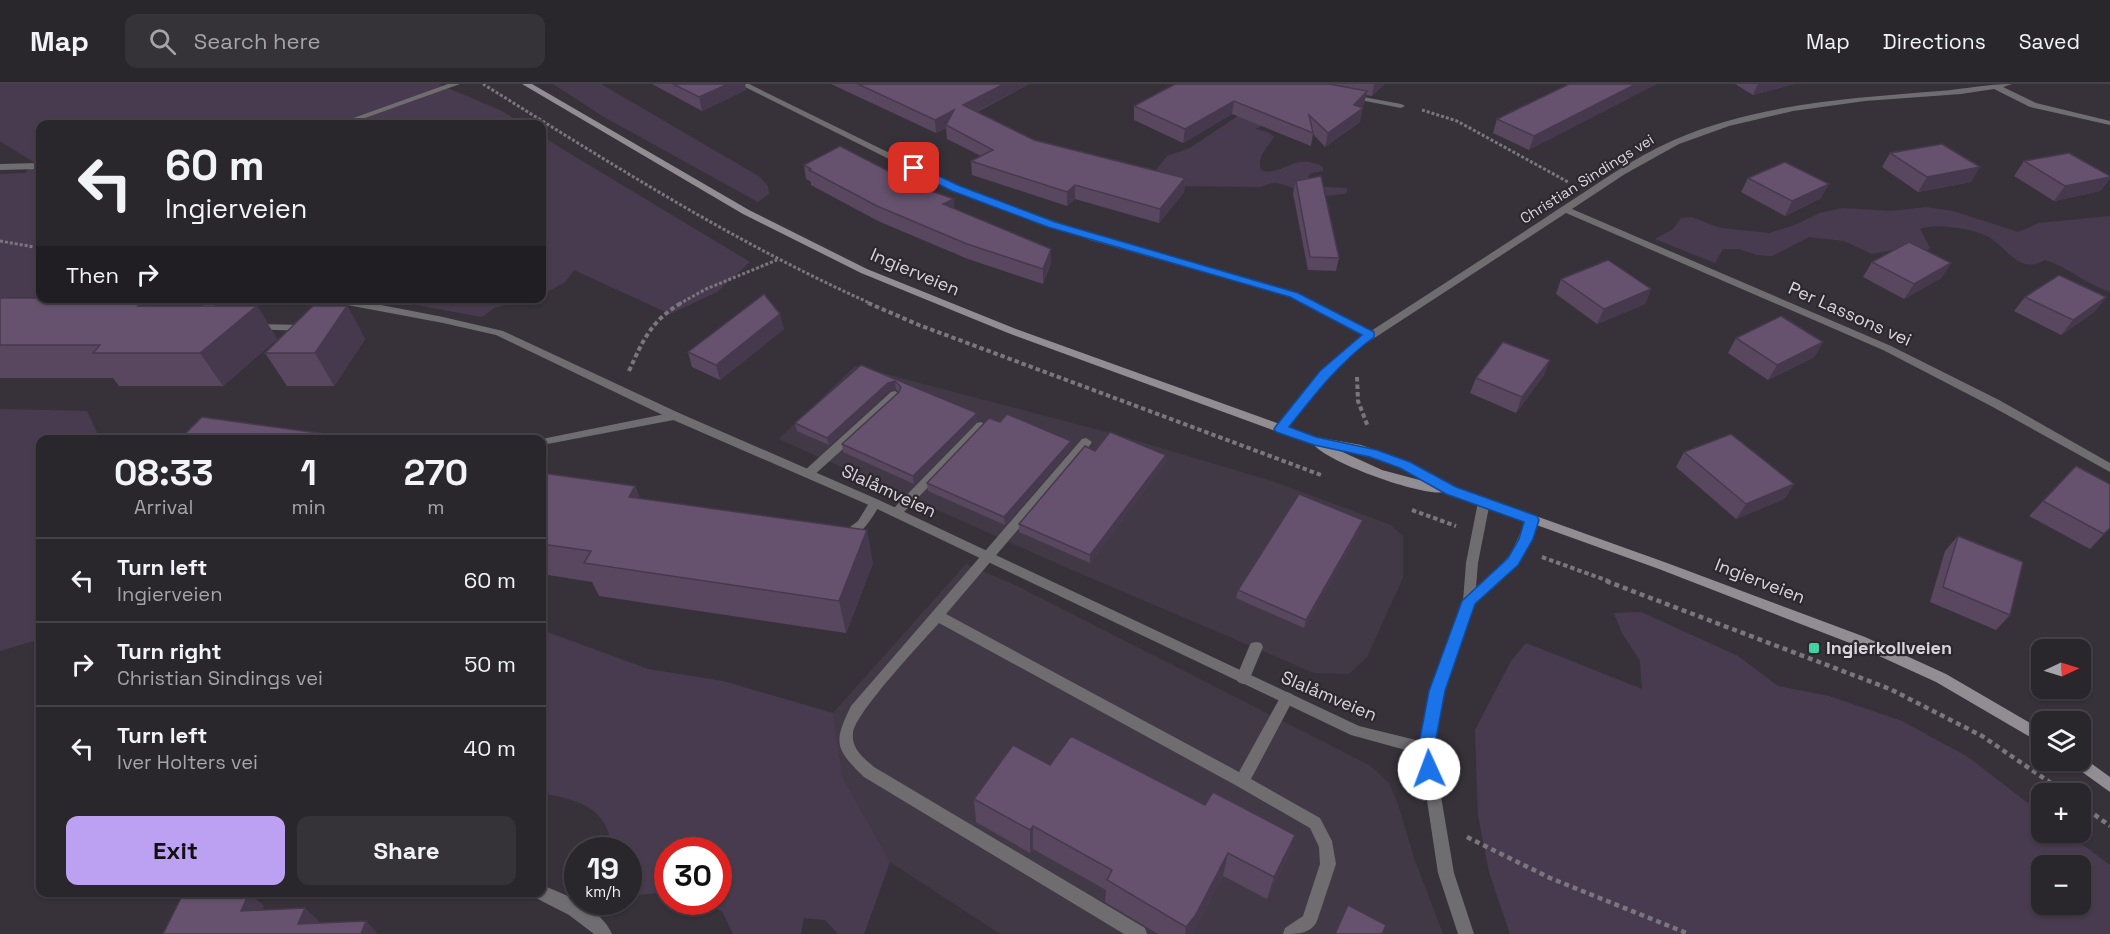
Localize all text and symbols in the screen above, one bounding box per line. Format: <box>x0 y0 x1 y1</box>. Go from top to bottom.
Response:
search box <box>125 14 545 68</box>
text: Map <box>30 23 89 59</box>
icon: search <box>146 25 179 58</box>
text: Search here <box>194 27 321 55</box>
text: Map <box>1806 28 1850 55</box>
text: Directions <box>1883 28 1986 55</box>
text: Saved <box>2019 28 2080 55</box>
street label: Christian Sindings vei <box>1516 130 1657 228</box>
text: 60 m <box>165 139 265 192</box>
pin <box>888 142 939 193</box>
icon: left <box>66 144 144 222</box>
icon: arrive <box>897 151 930 184</box>
text: Ingierveien <box>165 191 307 226</box>
street label: Ingierveien <box>867 242 963 301</box>
icon: right <box>131 258 164 291</box>
text: Then <box>66 261 119 289</box>
street label: Per Lassons vei <box>1785 276 1915 351</box>
text: 08:33 <box>114 450 213 496</box>
text: 1 <box>300 450 317 496</box>
text: 270 <box>404 450 468 496</box>
street label: Slalåmveien <box>838 459 940 522</box>
text: Arrival <box>134 494 193 520</box>
text: min <box>291 494 326 520</box>
text: m <box>427 494 444 520</box>
text: Turn left <box>117 553 207 581</box>
street label: Ingierveien <box>1712 553 1809 608</box>
icon: left <box>66 564 99 597</box>
text: 60 m <box>464 566 516 594</box>
text: Ingierveien <box>117 581 222 607</box>
place label: Ingierkollveien <box>1826 636 1952 659</box>
text: Turn right <box>117 637 222 665</box>
north arrow <box>2031 639 2091 699</box>
map controls <box>2031 639 2091 915</box>
marker: Ingierkollveien <box>1807 641 1821 655</box>
icon: right <box>66 648 99 681</box>
text: 50 m <box>464 650 516 678</box>
text: Christian Sindings vei <box>117 665 323 691</box>
street label: Slalåmveien <box>1278 665 1381 726</box>
button: layers <box>2031 711 2091 771</box>
text: Turn left <box>117 721 207 749</box>
icon: left <box>66 732 99 765</box>
text: 40 m <box>464 734 516 762</box>
position arrow <box>1397 737 1461 801</box>
text: Iver Holters vei <box>117 749 258 775</box>
button: + <box>2031 783 2091 843</box>
button: Exit <box>66 816 285 885</box>
button: Share <box>297 816 516 885</box>
speed limit sign: 30 <box>654 837 732 915</box>
text: 19 <box>587 849 619 888</box>
button: − <box>2031 855 2091 915</box>
text: km/h <box>585 882 621 901</box>

